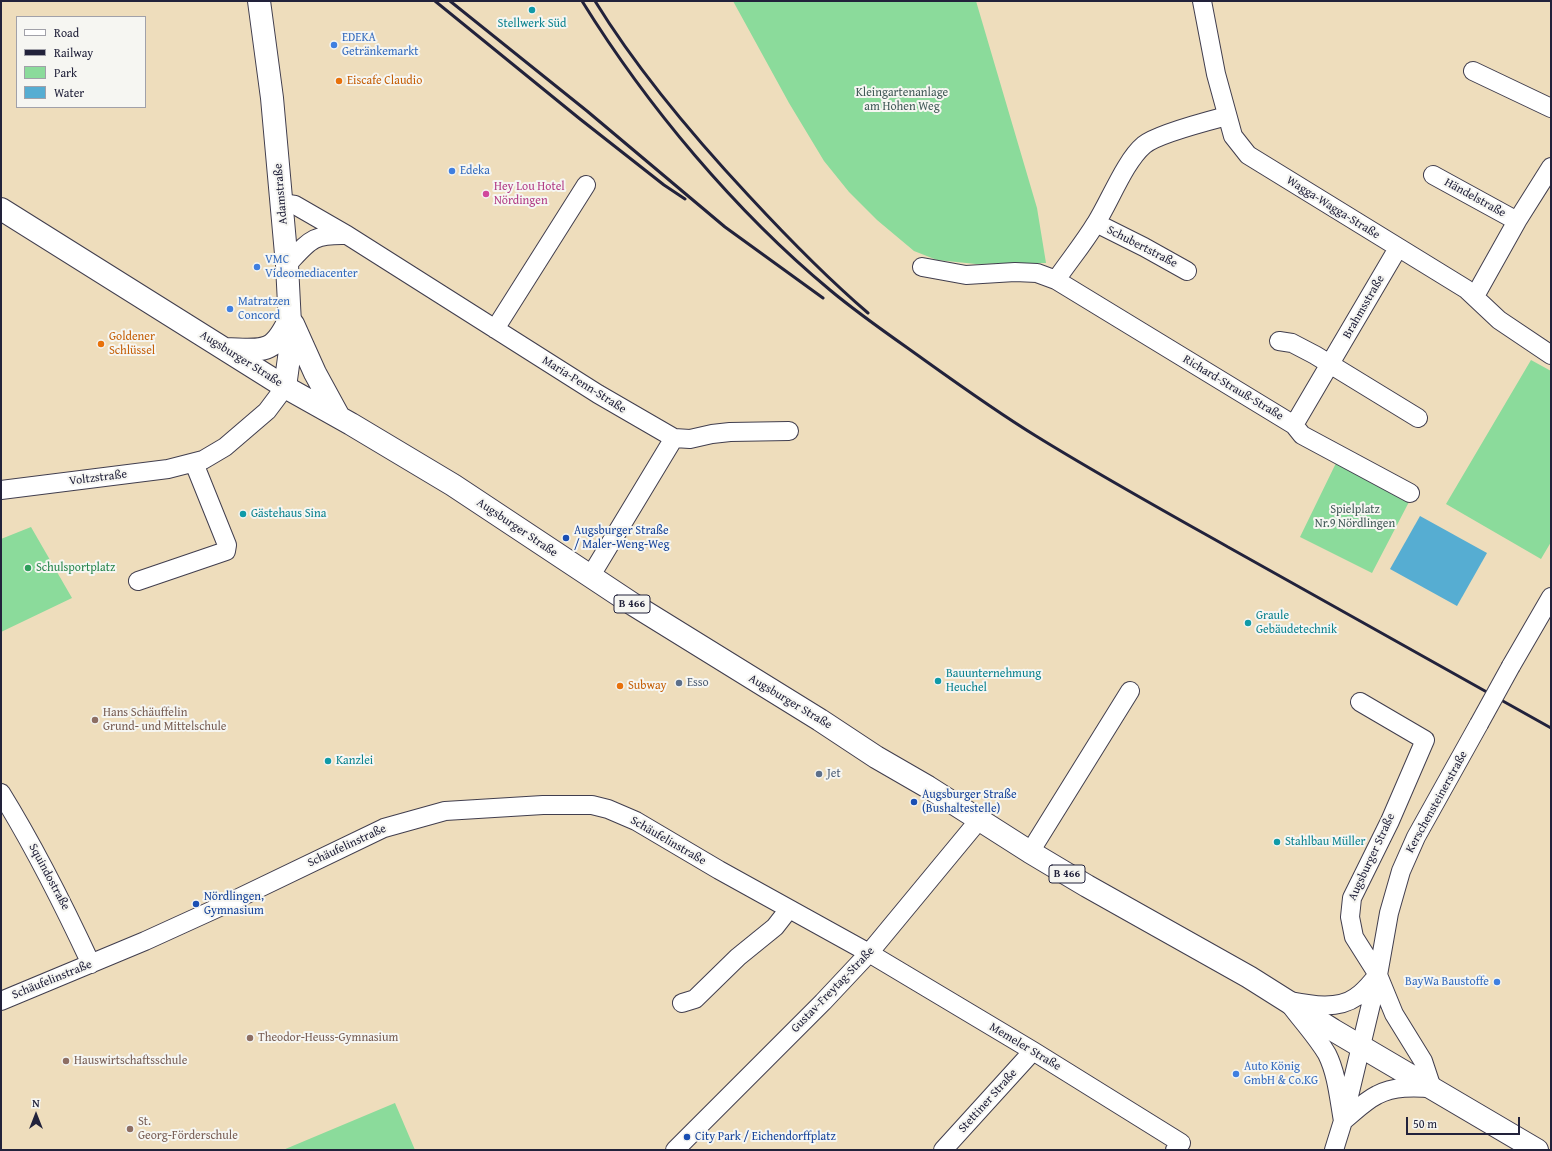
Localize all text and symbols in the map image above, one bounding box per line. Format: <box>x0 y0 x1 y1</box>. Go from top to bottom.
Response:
marker: Stellwerk Süd <box>527 5 537 15</box>
legend <box>16 16 146 108</box>
place label: Stellwerk Süd <box>498 17 566 31</box>
text: Road <box>54 24 79 41</box>
place label: EDEKA Getränkemarkt <box>342 31 419 59</box>
marker: EDEKA Getränkemarkt <box>329 40 339 50</box>
text: Railway <box>54 44 93 61</box>
text: Park <box>54 64 77 81</box>
place label: Eiscafe Claudio <box>347 74 422 88</box>
marker: Eiscafe Claudio <box>334 76 344 86</box>
text: Water <box>54 84 84 101</box>
park label: Kleingartenanlage am Hohen Weg <box>856 86 948 114</box>
street label: Adamstraße <box>271 163 291 225</box>
place label: Edeka <box>460 164 490 178</box>
marker: Edeka <box>447 166 457 176</box>
street label: Wagga-Wagga-Straße <box>1284 173 1382 243</box>
street label: Händelstraße <box>1442 175 1508 221</box>
place label: Hey Lou Hotel Nördingen <box>494 180 565 208</box>
marker: Hey Lou Hotel Nördingen <box>481 189 491 199</box>
street label: Schubertstraße <box>1104 223 1180 271</box>
place label: VMC Videomediacenter <box>265 253 358 281</box>
marker: VMC Videomediacenter <box>252 262 262 272</box>
street label: Brahmsstraße <box>1340 273 1388 341</box>
place label: Matratzen Concord <box>238 295 290 323</box>
marker: Matratzen Concord <box>225 304 235 314</box>
street label: Augsburger Straße <box>197 328 285 390</box>
place label: Goldener Schlüssel <box>109 330 155 358</box>
marker: Goldener Schlüssel <box>96 339 106 349</box>
street label: Richard-Strauß-Straße <box>1180 352 1286 424</box>
street label: Maria-Penn-Straße <box>539 353 629 417</box>
street label: Voltzstraße <box>68 467 128 489</box>
street label: Augsburger Straße <box>474 496 560 560</box>
park label: Spielplatz Nr.9 Nördlingen <box>1315 503 1395 531</box>
place label: Gästehaus Sina <box>251 507 326 521</box>
marker: Gästehaus Sina <box>238 509 248 519</box>
place label: Augsburger Straße / Maler-Weng-Weg <box>574 524 669 552</box>
marker: Augsburger Straße / Maler-Weng-Weg <box>561 533 571 543</box>
place label: Schulsportplatz <box>36 561 115 575</box>
marker: Schulsportplatz <box>23 563 33 573</box>
road number: B 466 <box>614 595 650 613</box>
place label: Graule Gebäudetechnik <box>1256 609 1337 637</box>
marker: Graule Gebäudetechnik <box>1243 618 1253 628</box>
place label: Bauunternehmung Heuchel <box>946 667 1041 695</box>
street label: Augsburger Straße <box>746 671 834 733</box>
place label: Esso <box>687 676 709 690</box>
marker: Bauunternehmung Heuchel <box>933 676 943 686</box>
marker: Esso <box>674 678 684 688</box>
place label: Subway <box>628 679 667 693</box>
marker: Subway <box>615 681 625 691</box>
place label: Hans Schäuffelin Grund- und Mittelschule <box>103 706 227 734</box>
marker: Hans Schäuffelin Grund- und Mittelschule <box>90 715 100 725</box>
street label: Kerschensteinerstraße <box>1403 749 1471 855</box>
place label: Kanzlei <box>336 754 373 768</box>
marker: Kanzlei <box>323 756 333 766</box>
place label: Jet <box>827 767 841 781</box>
marker: Jet <box>814 769 824 779</box>
place label: Augsburger Straße (Bushaltestelle) <box>922 788 1017 816</box>
marker: Augsburger Straße (Bushaltestelle) <box>909 797 919 807</box>
street label: Augsburger Straße <box>1345 811 1399 903</box>
street label: Schäufelinstraße <box>628 814 708 868</box>
street label: Schäufelinstraße <box>305 822 389 870</box>
place label: Stahlbau Müller <box>1285 835 1366 849</box>
marker: Stahlbau Müller <box>1272 837 1282 847</box>
street label: Squindostraße <box>25 841 73 913</box>
road number: B 466 <box>1049 865 1085 883</box>
place label: Nördlingen, Gymnasium <box>204 890 264 918</box>
marker: Nördlingen, Gymnasium <box>191 899 201 909</box>
street label: Gustav-Freytag-Straße <box>788 944 878 1036</box>
street label: Schäufelinstraße <box>10 957 94 1003</box>
place label: BayWa Baustoffe <box>1405 975 1489 989</box>
marker: BayWa Baustoffe <box>1492 977 1502 987</box>
street label: Memeler Straße <box>987 1020 1063 1074</box>
place label: Theodor-Heuss-Gymnasium <box>258 1031 398 1045</box>
marker: Theodor-Heuss-Gymnasium <box>245 1033 255 1043</box>
place label: Hauswirtschaftsschule <box>74 1054 187 1068</box>
marker: Hauswirtschaftsschule <box>61 1056 71 1066</box>
place label: Auto König GmbH & Co.KG <box>1244 1060 1318 1088</box>
street label: Stettiner Straße <box>956 1066 1020 1136</box>
marker: Auto König GmbH & Co.KG <box>1231 1069 1241 1079</box>
north arrow <box>16 1095 56 1135</box>
text: N <box>32 1095 40 1111</box>
scale bar <box>1408 1109 1522 1135</box>
place label: St. Georg-Förderschule <box>138 1115 238 1143</box>
text: 50 m <box>1413 1115 1437 1132</box>
marker: St. Georg-Förderschule <box>125 1124 135 1134</box>
place label: City Park / Eichendorffplatz <box>695 1130 836 1144</box>
marker: City Park / Eichendorffplatz <box>682 1132 692 1142</box>

